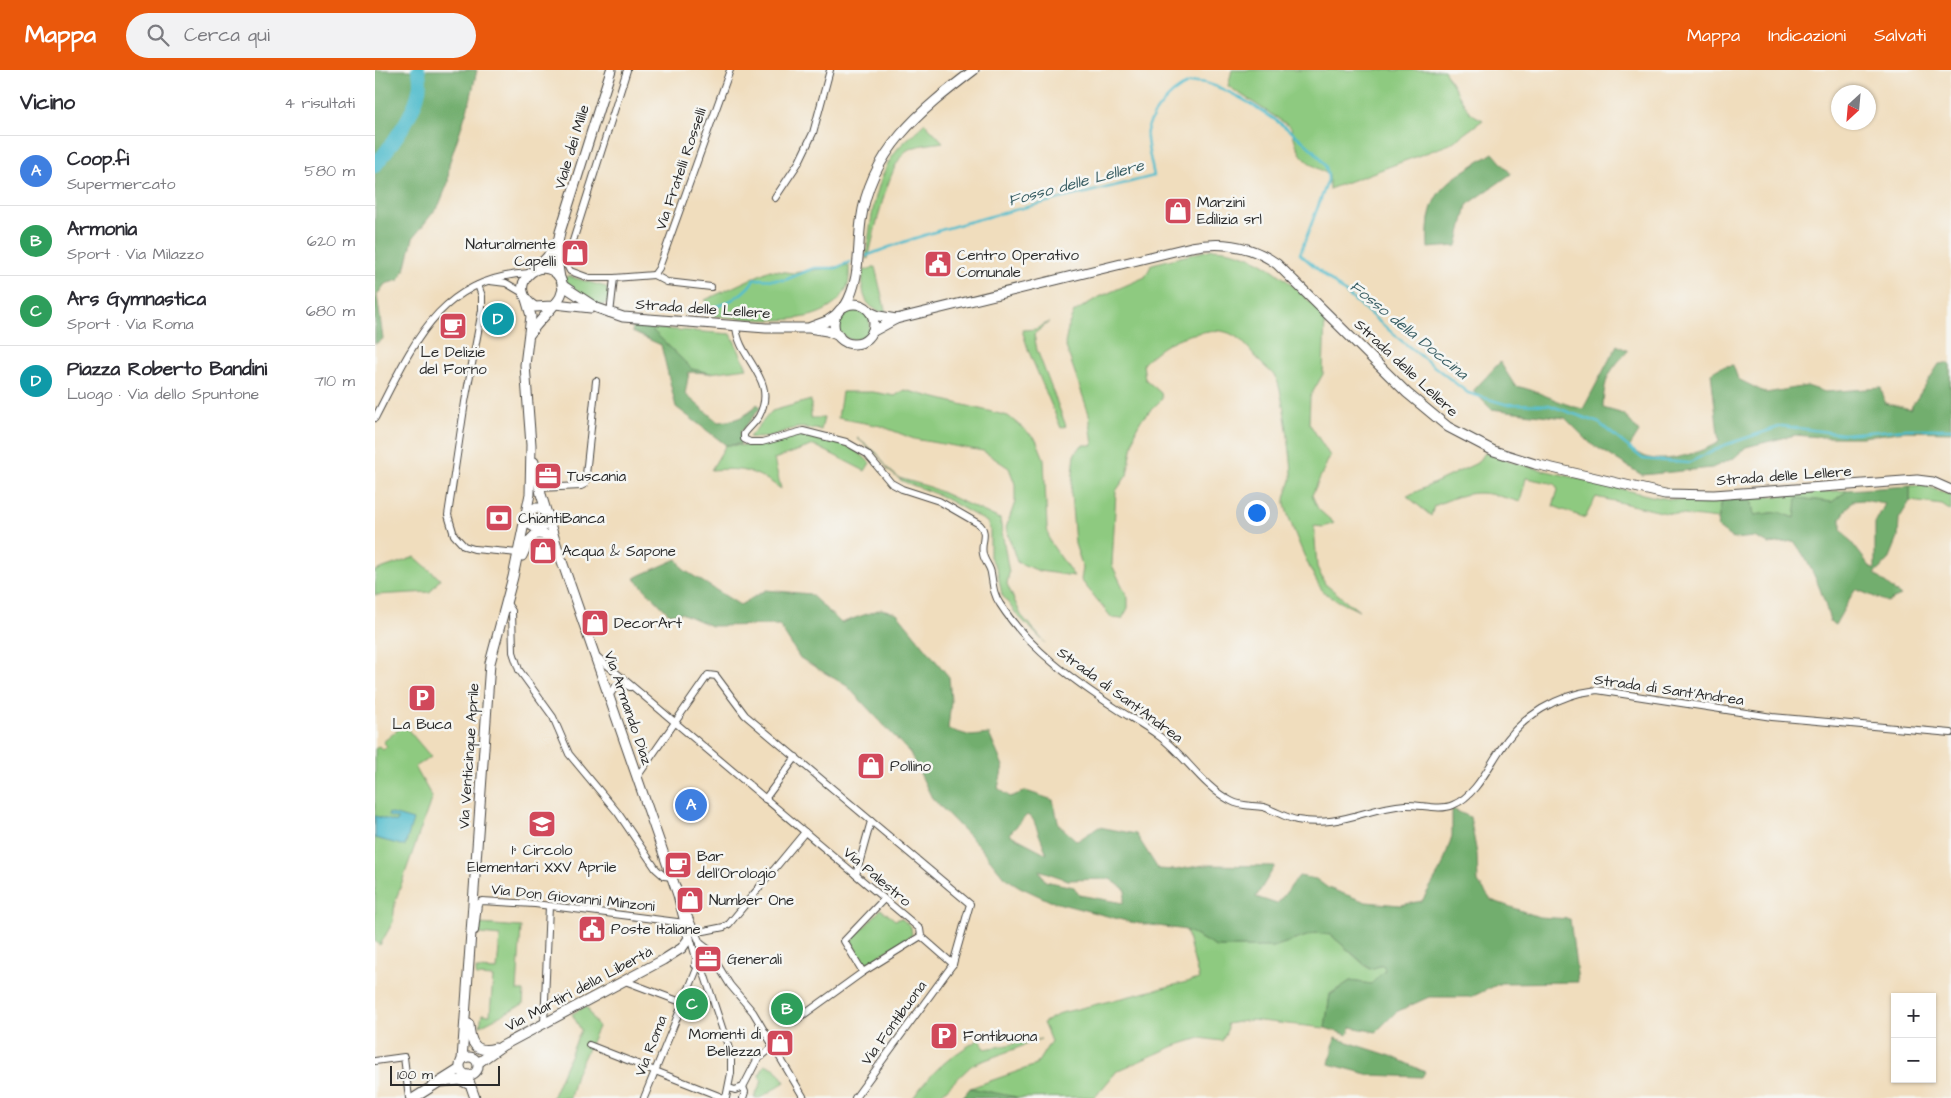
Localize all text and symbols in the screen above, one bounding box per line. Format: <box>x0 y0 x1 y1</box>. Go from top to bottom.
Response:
search box <box>126 13 476 58</box>
text: Mappa <box>25 18 96 52</box>
icon: search <box>144 21 172 49</box>
text: Cerca qui <box>184 22 270 49</box>
text: Mappa <box>1687 23 1740 48</box>
text: Indicazioni <box>1768 23 1846 48</box>
text: Salvati <box>1874 23 1926 48</box>
north arrow <box>1831 85 1876 130</box>
text: Vicino <box>20 88 75 117</box>
text: 4 risultati <box>284 92 355 114</box>
street label: Viale dei Mille <box>549 102 595 192</box>
street label: Via Fratelli Rosselli <box>650 104 712 233</box>
text: Coop.fi <box>67 146 129 173</box>
water label: Fosso delle Lellere <box>1006 154 1147 212</box>
text: A <box>31 160 41 182</box>
text: 580 m <box>304 160 355 182</box>
text: Supermercato <box>67 173 175 195</box>
place label: Marzini Edilizia srl <box>1197 192 1262 230</box>
shop icon: Marzini Edilizia srl <box>1163 196 1193 226</box>
text: Armonia <box>67 216 137 243</box>
text: B <box>30 230 42 252</box>
text: 620 m <box>307 230 355 252</box>
place label: Naturalmente Capelli <box>466 234 557 272</box>
shop icon: Naturalmente Capelli <box>560 238 590 268</box>
text: Sport · Via Milazzo <box>67 243 204 265</box>
place label: Centro Operativo Comunale <box>957 245 1080 283</box>
public building icon: Centro Operativo Comunale <box>923 249 953 279</box>
water label: Fosso della Doccina <box>1345 275 1473 385</box>
text: Ars Gymnastica <box>67 286 206 313</box>
street label: Strada delle Lellere <box>635 294 771 324</box>
text: C <box>30 300 42 322</box>
text: 680 m <box>306 300 355 322</box>
pin: D <box>482 300 514 338</box>
cafe icon: Le Delizie del Forno <box>438 311 468 341</box>
text: Sport · Via Roma <box>67 313 194 335</box>
street label: Strada delle Lellere <box>1349 314 1463 422</box>
place label: Le Delizie del Forno <box>419 342 487 380</box>
text: Piazza Roberto Bandini <box>67 356 267 383</box>
text: D <box>31 370 41 392</box>
text: 710 m <box>314 370 355 392</box>
text: Luogo · Via dello Spuntone <box>67 383 259 405</box>
office icon: Tuscania <box>533 461 563 491</box>
street label: Strada delle Lellere <box>1716 461 1852 491</box>
place label: Tuscania <box>567 466 626 487</box>
your location <box>1244 500 1270 526</box>
bank icon: ChiantiBanca <box>484 503 514 533</box>
place label: ChiantiBanca <box>518 508 605 529</box>
shop icon: Acqua & Sapone <box>528 536 558 566</box>
place label: Acqua & Sapone <box>562 541 676 562</box>
shop icon: DecorArt <box>580 608 610 638</box>
place label: DecorArt <box>614 613 682 634</box>
street label: Strada di Sant'Andrea <box>1053 642 1188 748</box>
street label: Via Armando Diaz <box>599 648 658 768</box>
street label: Strada di Sant'Andrea <box>1593 669 1746 711</box>
street label: Via Venticinque Aprile <box>453 682 485 830</box>
parking icon: La Buca <box>407 683 437 713</box>
place label: La Buca <box>392 714 452 735</box>
shop icon: Pollino <box>856 751 886 781</box>
place label: Pollino <box>890 756 931 777</box>
pin: A <box>675 786 707 824</box>
school or university icon: 1° Circolo Elementari XXV Aprile <box>527 809 557 839</box>
place label: 1° Circolo Elementari XXV Aprile <box>467 840 617 878</box>
street label: Via Palestro <box>838 842 916 912</box>
place label: Bar dell'Orologio <box>697 846 777 885</box>
cafe icon: Bar dell'Orologio <box>663 850 693 880</box>
street label: Via Don Giovanni Minzoni <box>490 879 657 917</box>
shop icon: Number One <box>675 885 705 915</box>
place label: Number One <box>709 890 794 911</box>
public building icon: Poste Italiane <box>577 914 607 944</box>
place label: Poste Italiane <box>611 919 701 940</box>
street label: Via Martiri della Libertà <box>502 941 657 1037</box>
office icon: Generali <box>693 944 723 974</box>
place label: Generali <box>727 949 782 970</box>
street label: Via Fontibuona <box>856 976 932 1069</box>
pin: C <box>676 985 708 1023</box>
pin: B <box>771 990 803 1028</box>
map controls <box>1891 993 1936 1083</box>
button: + <box>1891 993 1936 1038</box>
street label: Via Roma <box>630 1012 672 1080</box>
parking icon: Fontibuona <box>929 1021 959 1051</box>
place label: Momenti di Bellezza <box>689 1024 762 1062</box>
place label: Fontibuona <box>963 1026 1038 1047</box>
shop icon: Momenti di Bellezza <box>765 1028 795 1058</box>
button: − <box>1891 1038 1936 1083</box>
scale bar <box>390 1063 500 1086</box>
text: 100 m <box>397 1065 433 1085</box>

